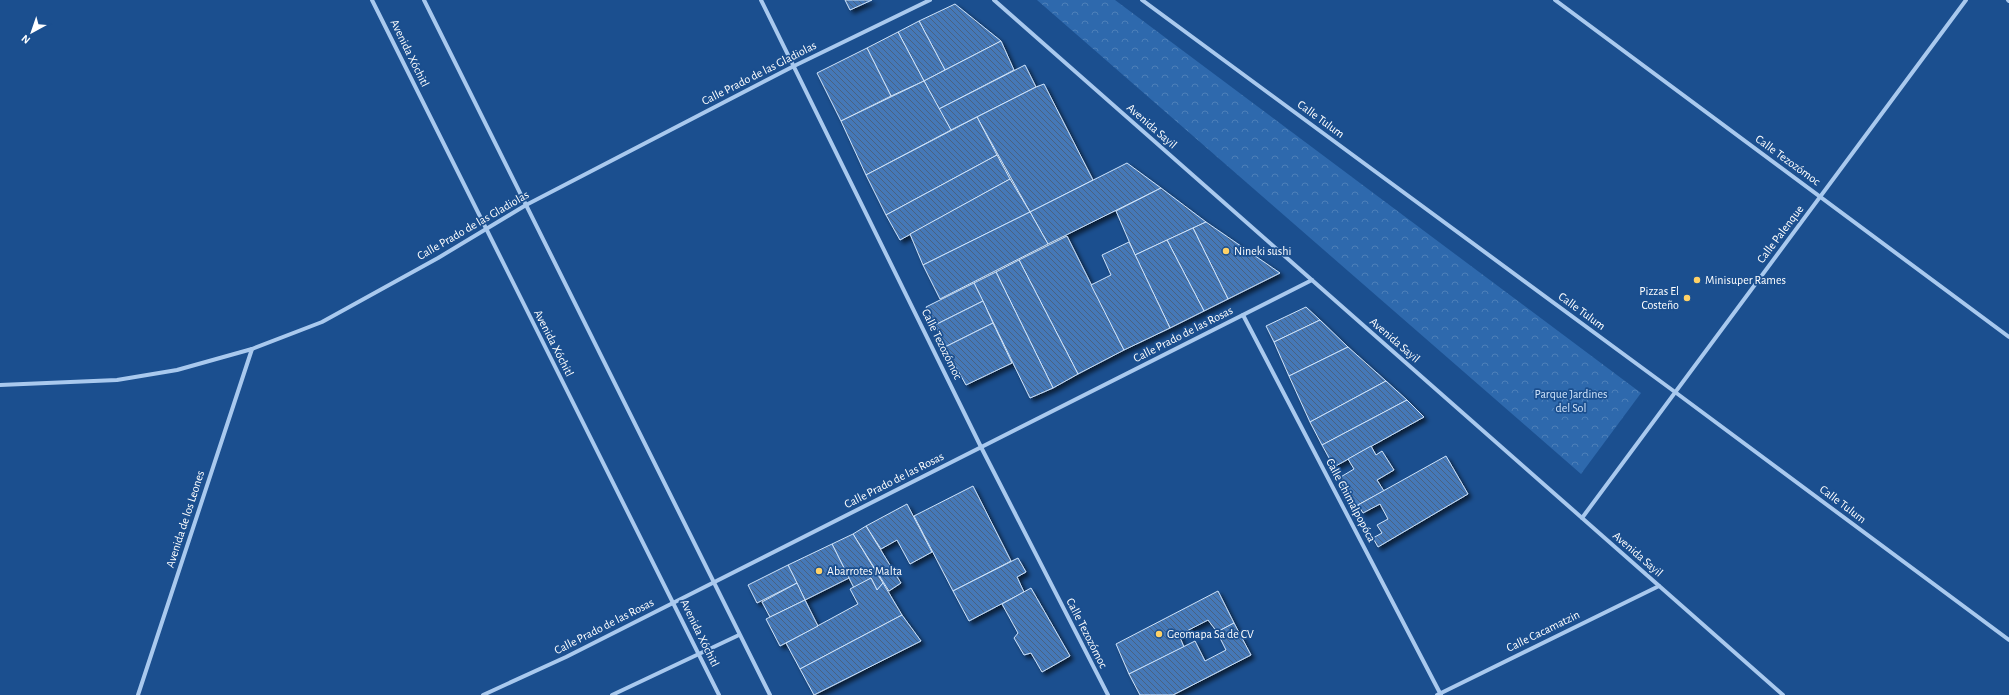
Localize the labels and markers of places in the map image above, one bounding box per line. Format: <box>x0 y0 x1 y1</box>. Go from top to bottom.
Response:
place label: Nineki sushi <box>1234 245 1291 257</box>
marker: Nineki sushi <box>1221 246 1231 256</box>
place label: Minisuper Rames <box>1705 274 1786 286</box>
marker: Minisuper Rames <box>1692 275 1702 285</box>
place label: Pizzas El Costeño <box>1639 285 1679 311</box>
marker: Pizzas El Costeño <box>1682 293 1692 303</box>
place label: Abarrotes Malta <box>827 565 902 577</box>
marker: Abarrotes Malta <box>814 566 824 576</box>
place label: Geomapa Sa de CV <box>1167 628 1254 640</box>
marker: Geomapa Sa de CV <box>1154 629 1164 639</box>

